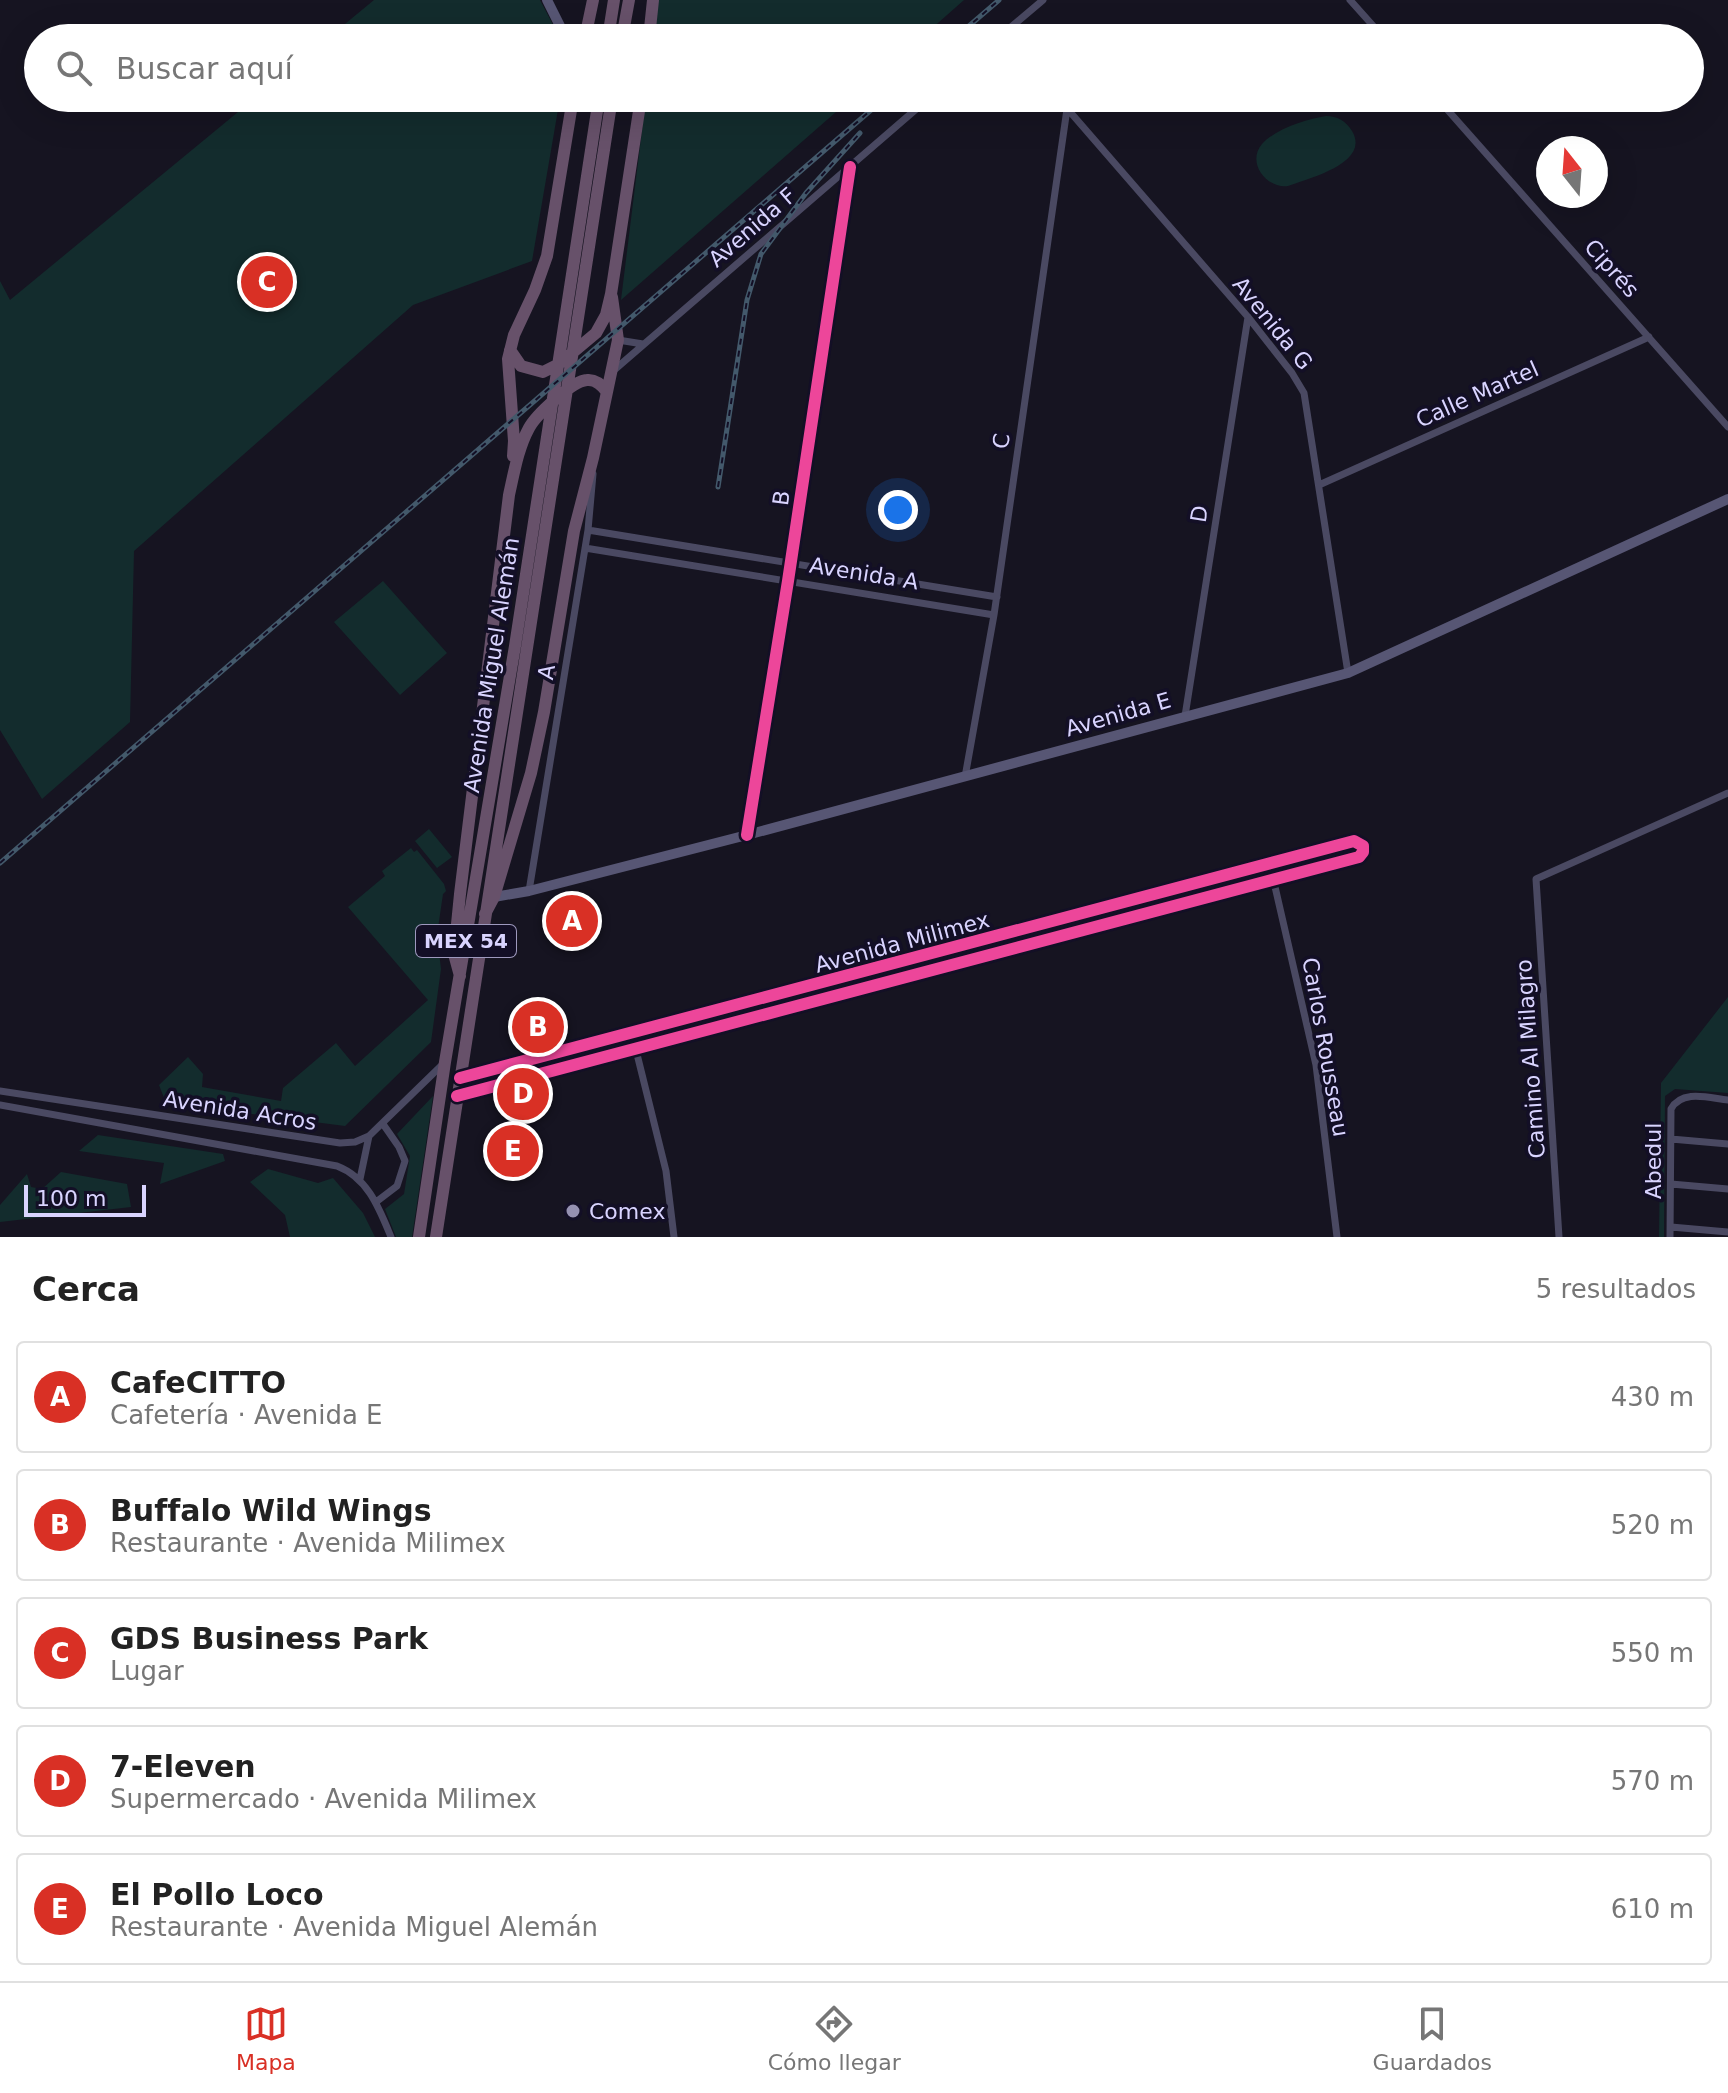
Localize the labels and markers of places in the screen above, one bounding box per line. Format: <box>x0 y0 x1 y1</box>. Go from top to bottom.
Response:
pin: C <box>241 252 293 312</box>
pin: A <box>546 891 598 951</box>
pin: B <box>512 997 564 1057</box>
pin: D <box>497 1064 549 1124</box>
pin: E <box>487 1121 539 1181</box>
place label: Comex <box>589 1199 665 1224</box>
marker: Comex <box>564 1202 582 1220</box>

